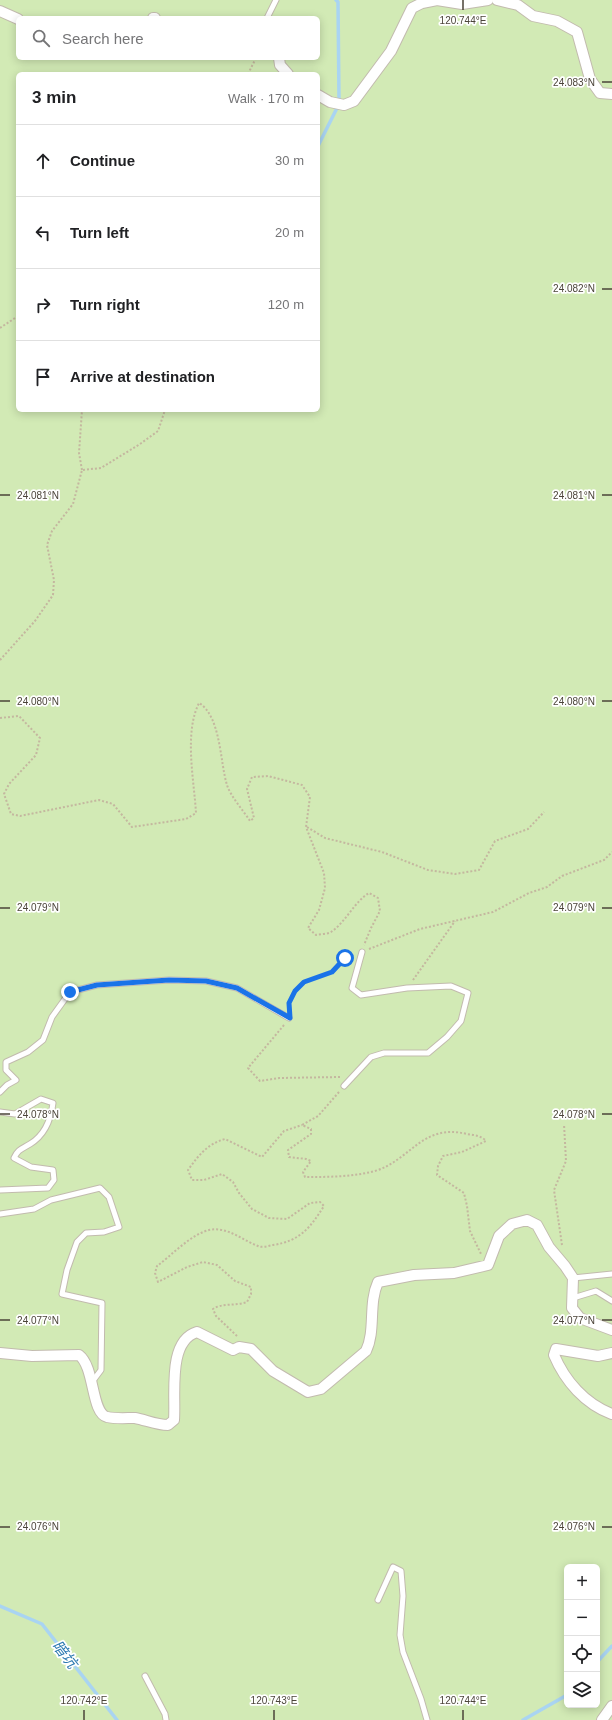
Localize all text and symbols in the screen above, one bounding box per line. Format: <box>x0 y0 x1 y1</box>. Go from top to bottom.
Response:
text: 120.744°E <box>440 15 487 26</box>
search box <box>16 16 320 60</box>
icon: search <box>30 27 52 49</box>
text: Search here <box>62 30 144 47</box>
text: 24.083°N <box>553 77 595 88</box>
text: 3 min <box>32 88 76 107</box>
text: Walk · 170 m <box>228 91 304 106</box>
icon: ahead <box>32 150 54 172</box>
text: Continue <box>70 152 135 169</box>
text: 30 m <box>275 153 304 168</box>
icon: left <box>32 222 54 244</box>
text: Turn left <box>70 224 129 241</box>
text: 20 m <box>275 225 304 240</box>
text: 24.082°N <box>553 283 595 294</box>
icon: right <box>32 294 54 316</box>
text: Turn right <box>70 296 140 313</box>
text: 120 m <box>268 297 304 312</box>
icon: arrive <box>32 366 54 388</box>
text: Arrive at destination <box>70 368 215 385</box>
text: 24.081°N <box>17 490 59 501</box>
text: 24.081°N <box>553 490 595 501</box>
text: 24.080°N <box>17 696 59 707</box>
text: 24.080°N <box>553 696 595 707</box>
text: 24.079°N <box>17 902 59 913</box>
text: 24.079°N <box>553 902 595 913</box>
route start <box>336 949 354 967</box>
route end <box>61 983 79 1001</box>
text: 24.078°N <box>17 1109 59 1120</box>
text: 24.078°N <box>553 1109 595 1120</box>
text: 24.077°N <box>17 1315 59 1326</box>
text: 24.077°N <box>553 1315 595 1326</box>
text: 24.076°N <box>17 1521 59 1532</box>
text: 24.076°N <box>553 1521 595 1532</box>
map controls <box>564 1564 600 1708</box>
button: + <box>564 1564 600 1600</box>
button: − <box>564 1600 600 1636</box>
button: locate <box>564 1636 600 1672</box>
water label: 暗坑 <box>49 1637 82 1673</box>
button: layers <box>564 1672 600 1708</box>
text: 120.742°E <box>61 1695 108 1706</box>
text: 120.743°E <box>251 1695 298 1706</box>
text: 120.744°E <box>440 1695 487 1706</box>

